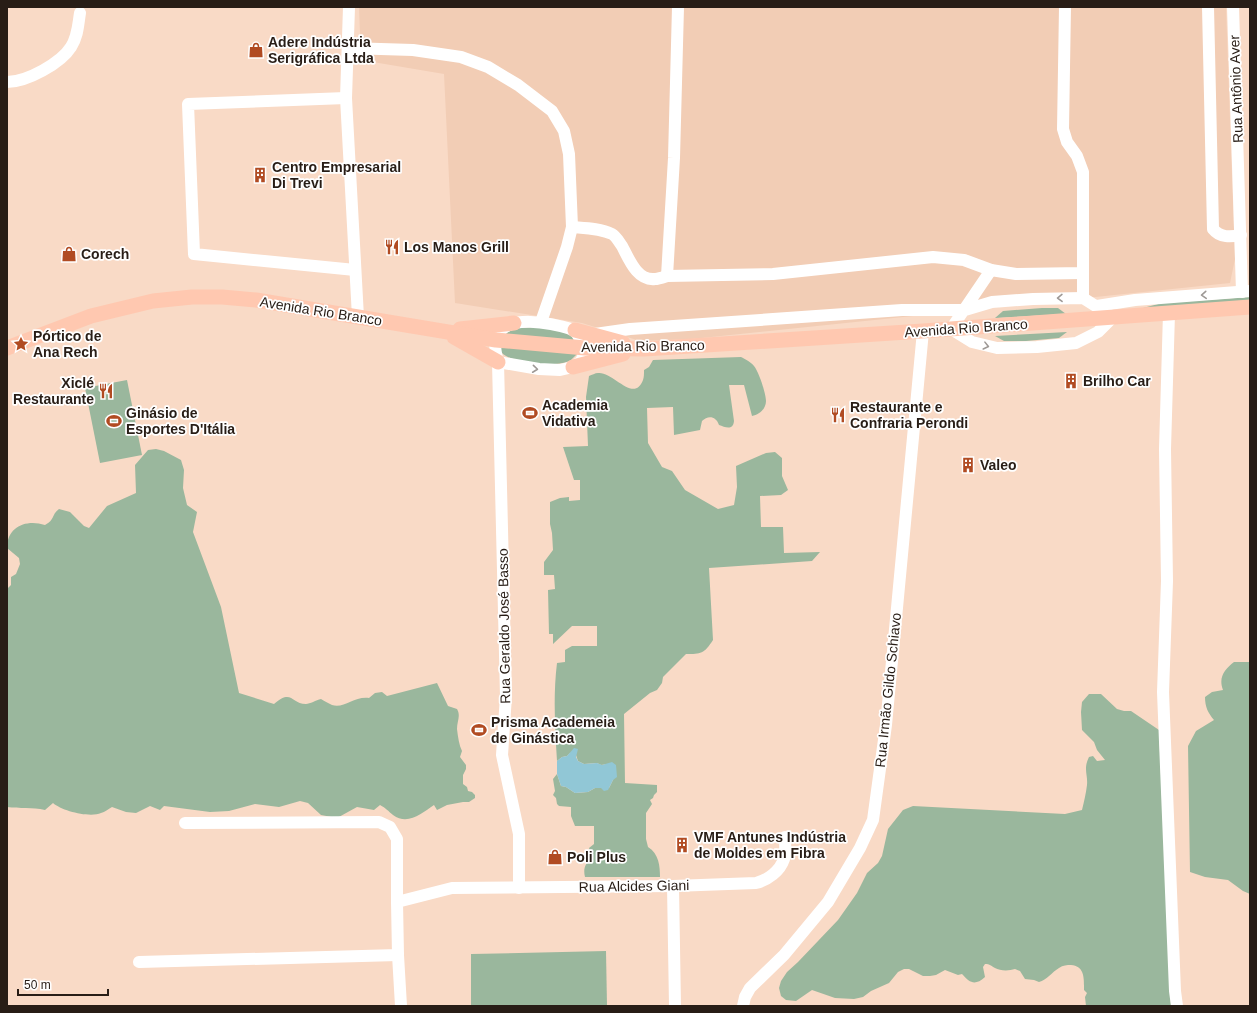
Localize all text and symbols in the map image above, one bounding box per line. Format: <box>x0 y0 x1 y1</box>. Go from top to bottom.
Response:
place label: Adere Indústria Serigráfica Ltda <box>268 34 374 66</box>
street label: Rua Antônio Aver <box>1226 34 1246 143</box>
shop icon: Adere Indústria Serigráfica Ltda <box>247 41 265 59</box>
place label: Centro Empresarial Di Trevi <box>272 159 401 191</box>
building icon: Centro Empresarial Di Trevi <box>251 166 269 184</box>
restaurant icon: Los Manos Grill <box>383 238 401 256</box>
place label: Los Manos Grill <box>404 239 509 255</box>
shop icon: Corech <box>60 245 78 263</box>
place label: Corech <box>81 246 129 262</box>
one-way arrow <box>1201 290 1207 299</box>
street label: Avenida Rio Branco <box>259 293 383 329</box>
one-way arrow <box>1057 294 1063 302</box>
street label: Avenida Rio Branco <box>904 316 1028 340</box>
place label: Pórtico de Ana Rech <box>33 328 102 360</box>
place icon: Pórtico de Ana Rech <box>12 335 30 353</box>
street label: Avenida Rio Branco <box>581 337 705 355</box>
one-way arrow <box>983 341 989 349</box>
one-way arrow <box>532 364 538 373</box>
building icon: Brilho Car <box>1062 372 1080 390</box>
place label: Brilho Car <box>1083 373 1151 389</box>
place label: Xiclé Restaurante <box>13 375 94 407</box>
restaurant icon: Xiclé Restaurante <box>97 382 115 400</box>
place label: Academia Vidativa <box>542 397 608 429</box>
place label: Restaurante e Confraria Perondi <box>850 399 968 431</box>
sports icon: Academia Vidativa <box>521 404 539 422</box>
place label: Ginásio de Esportes D'Itália <box>126 405 235 437</box>
restaurant icon: Restaurante e Confraria Perondi <box>829 406 847 424</box>
sports icon: Ginásio de Esportes D'Itália <box>105 412 123 430</box>
building icon: Valeo <box>959 456 977 474</box>
place label: Valeo <box>980 457 1017 473</box>
street label: Rua Geraldo José Basso <box>495 548 513 704</box>
street label: Rua Irmão Gildo Schiavo <box>872 612 904 768</box>
place label: Prisma Academeia de Ginástica <box>491 714 615 746</box>
sports icon: Prisma Academeia de Ginástica <box>470 721 488 739</box>
place label: VMF Antunes Indústria de Moldes em Fibra <box>694 829 846 861</box>
building icon: VMF Antunes Indústria de Moldes em Fibra <box>673 836 691 854</box>
shop icon: Poli Plus <box>546 848 564 866</box>
place label: Poli Plus <box>567 849 626 865</box>
street label: Rua Alcides Giani <box>579 877 689 895</box>
scale bar <box>18 971 108 997</box>
text: 50 m <box>24 978 51 992</box>

